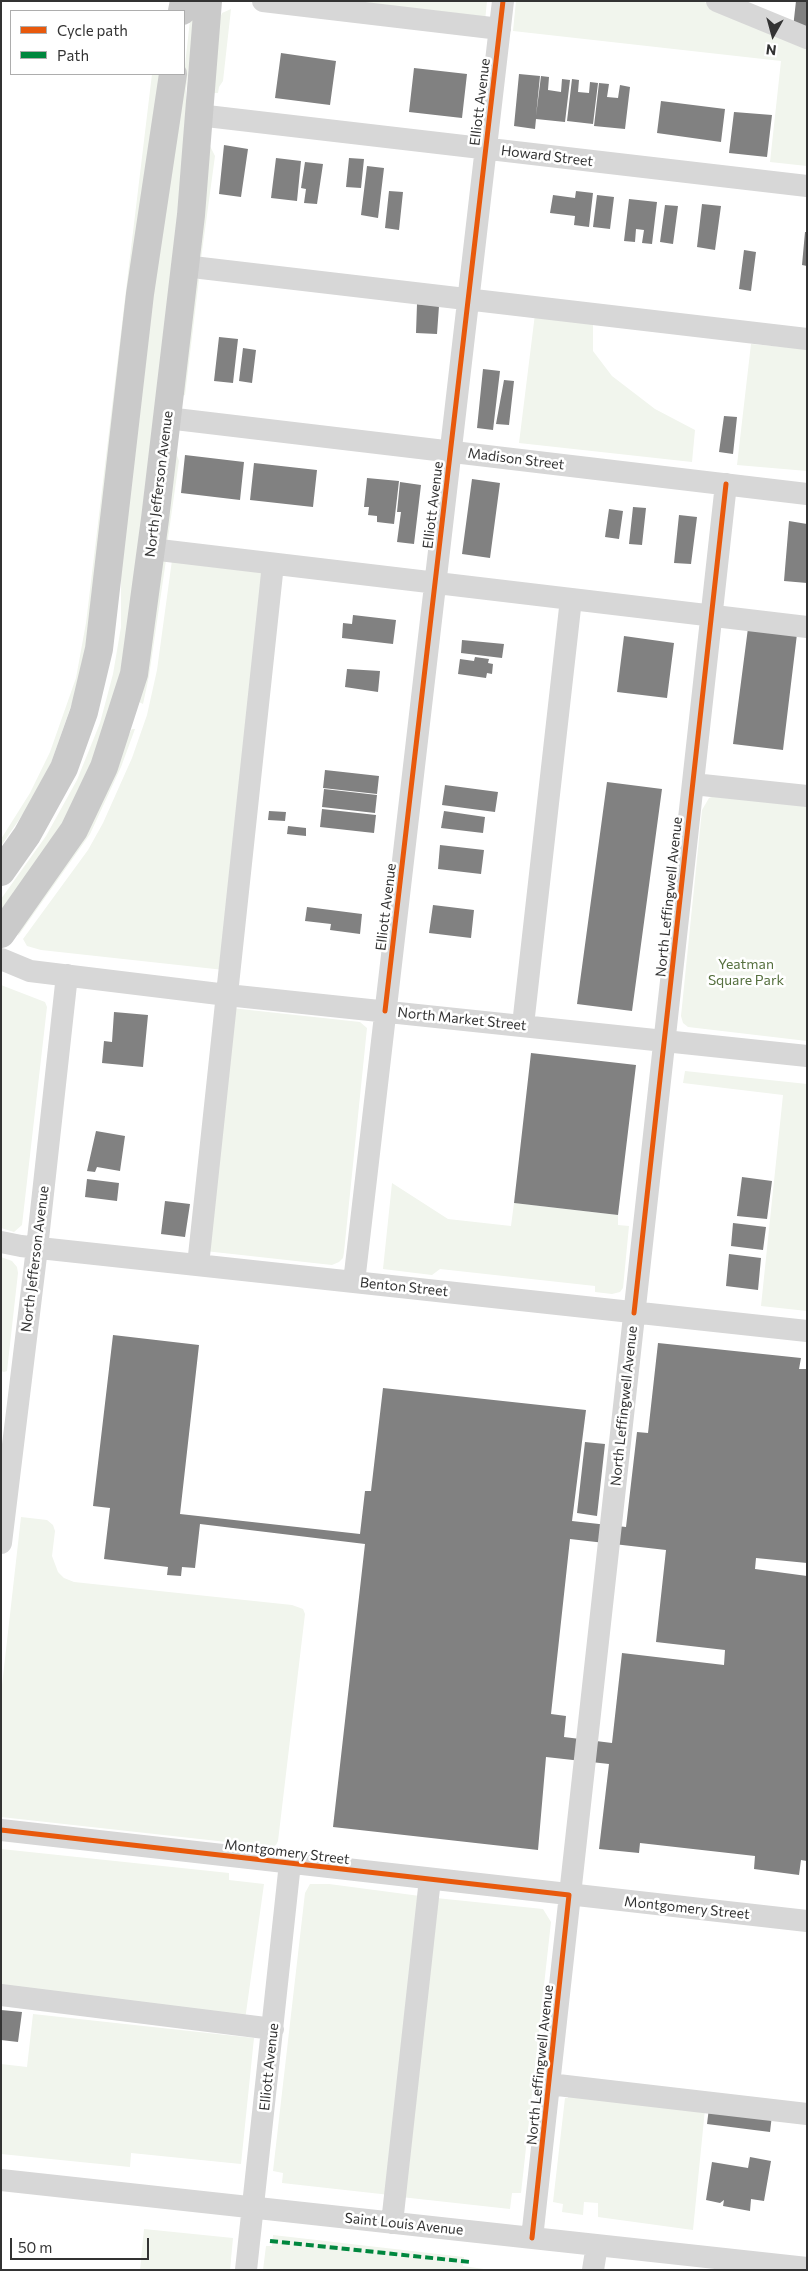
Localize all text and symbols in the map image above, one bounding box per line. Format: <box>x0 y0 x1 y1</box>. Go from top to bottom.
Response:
legend <box>10 10 185 75</box>
north arrow <box>748 10 798 60</box>
text: Cycle path <box>57 21 128 39</box>
text: N <box>765 41 777 59</box>
text: Path <box>57 46 89 64</box>
street label: Elliott Avenue <box>466 57 494 147</box>
street label: Howard Street <box>500 142 594 170</box>
street label: North Jefferson Avenue <box>142 410 176 558</box>
street label: Madison Street <box>467 445 565 473</box>
street label: Elliott Avenue <box>419 460 447 550</box>
street label: North Leffingwell Avenue <box>652 816 686 978</box>
street label: Elliott Avenue <box>372 862 400 952</box>
park label: Yeatman Square Park <box>708 956 784 989</box>
street label: North Market Street <box>397 1004 527 1034</box>
street label: North Jefferson Avenue <box>18 1185 52 1333</box>
street label: Benton Street <box>359 1274 449 1300</box>
street label: North Leffingwell Avenue <box>607 1325 641 1487</box>
street label: Montgomery Street <box>223 1836 351 1868</box>
street label: Montgomery Street <box>623 1893 751 1923</box>
street label: North Leffingwell Avenue <box>523 1984 557 2146</box>
street label: Elliott Avenue <box>256 2022 282 2112</box>
street label: Saint Louis Avenue <box>344 2209 464 2239</box>
scale bar <box>12 2228 151 2260</box>
text: 50 m <box>18 2238 52 2256</box>

